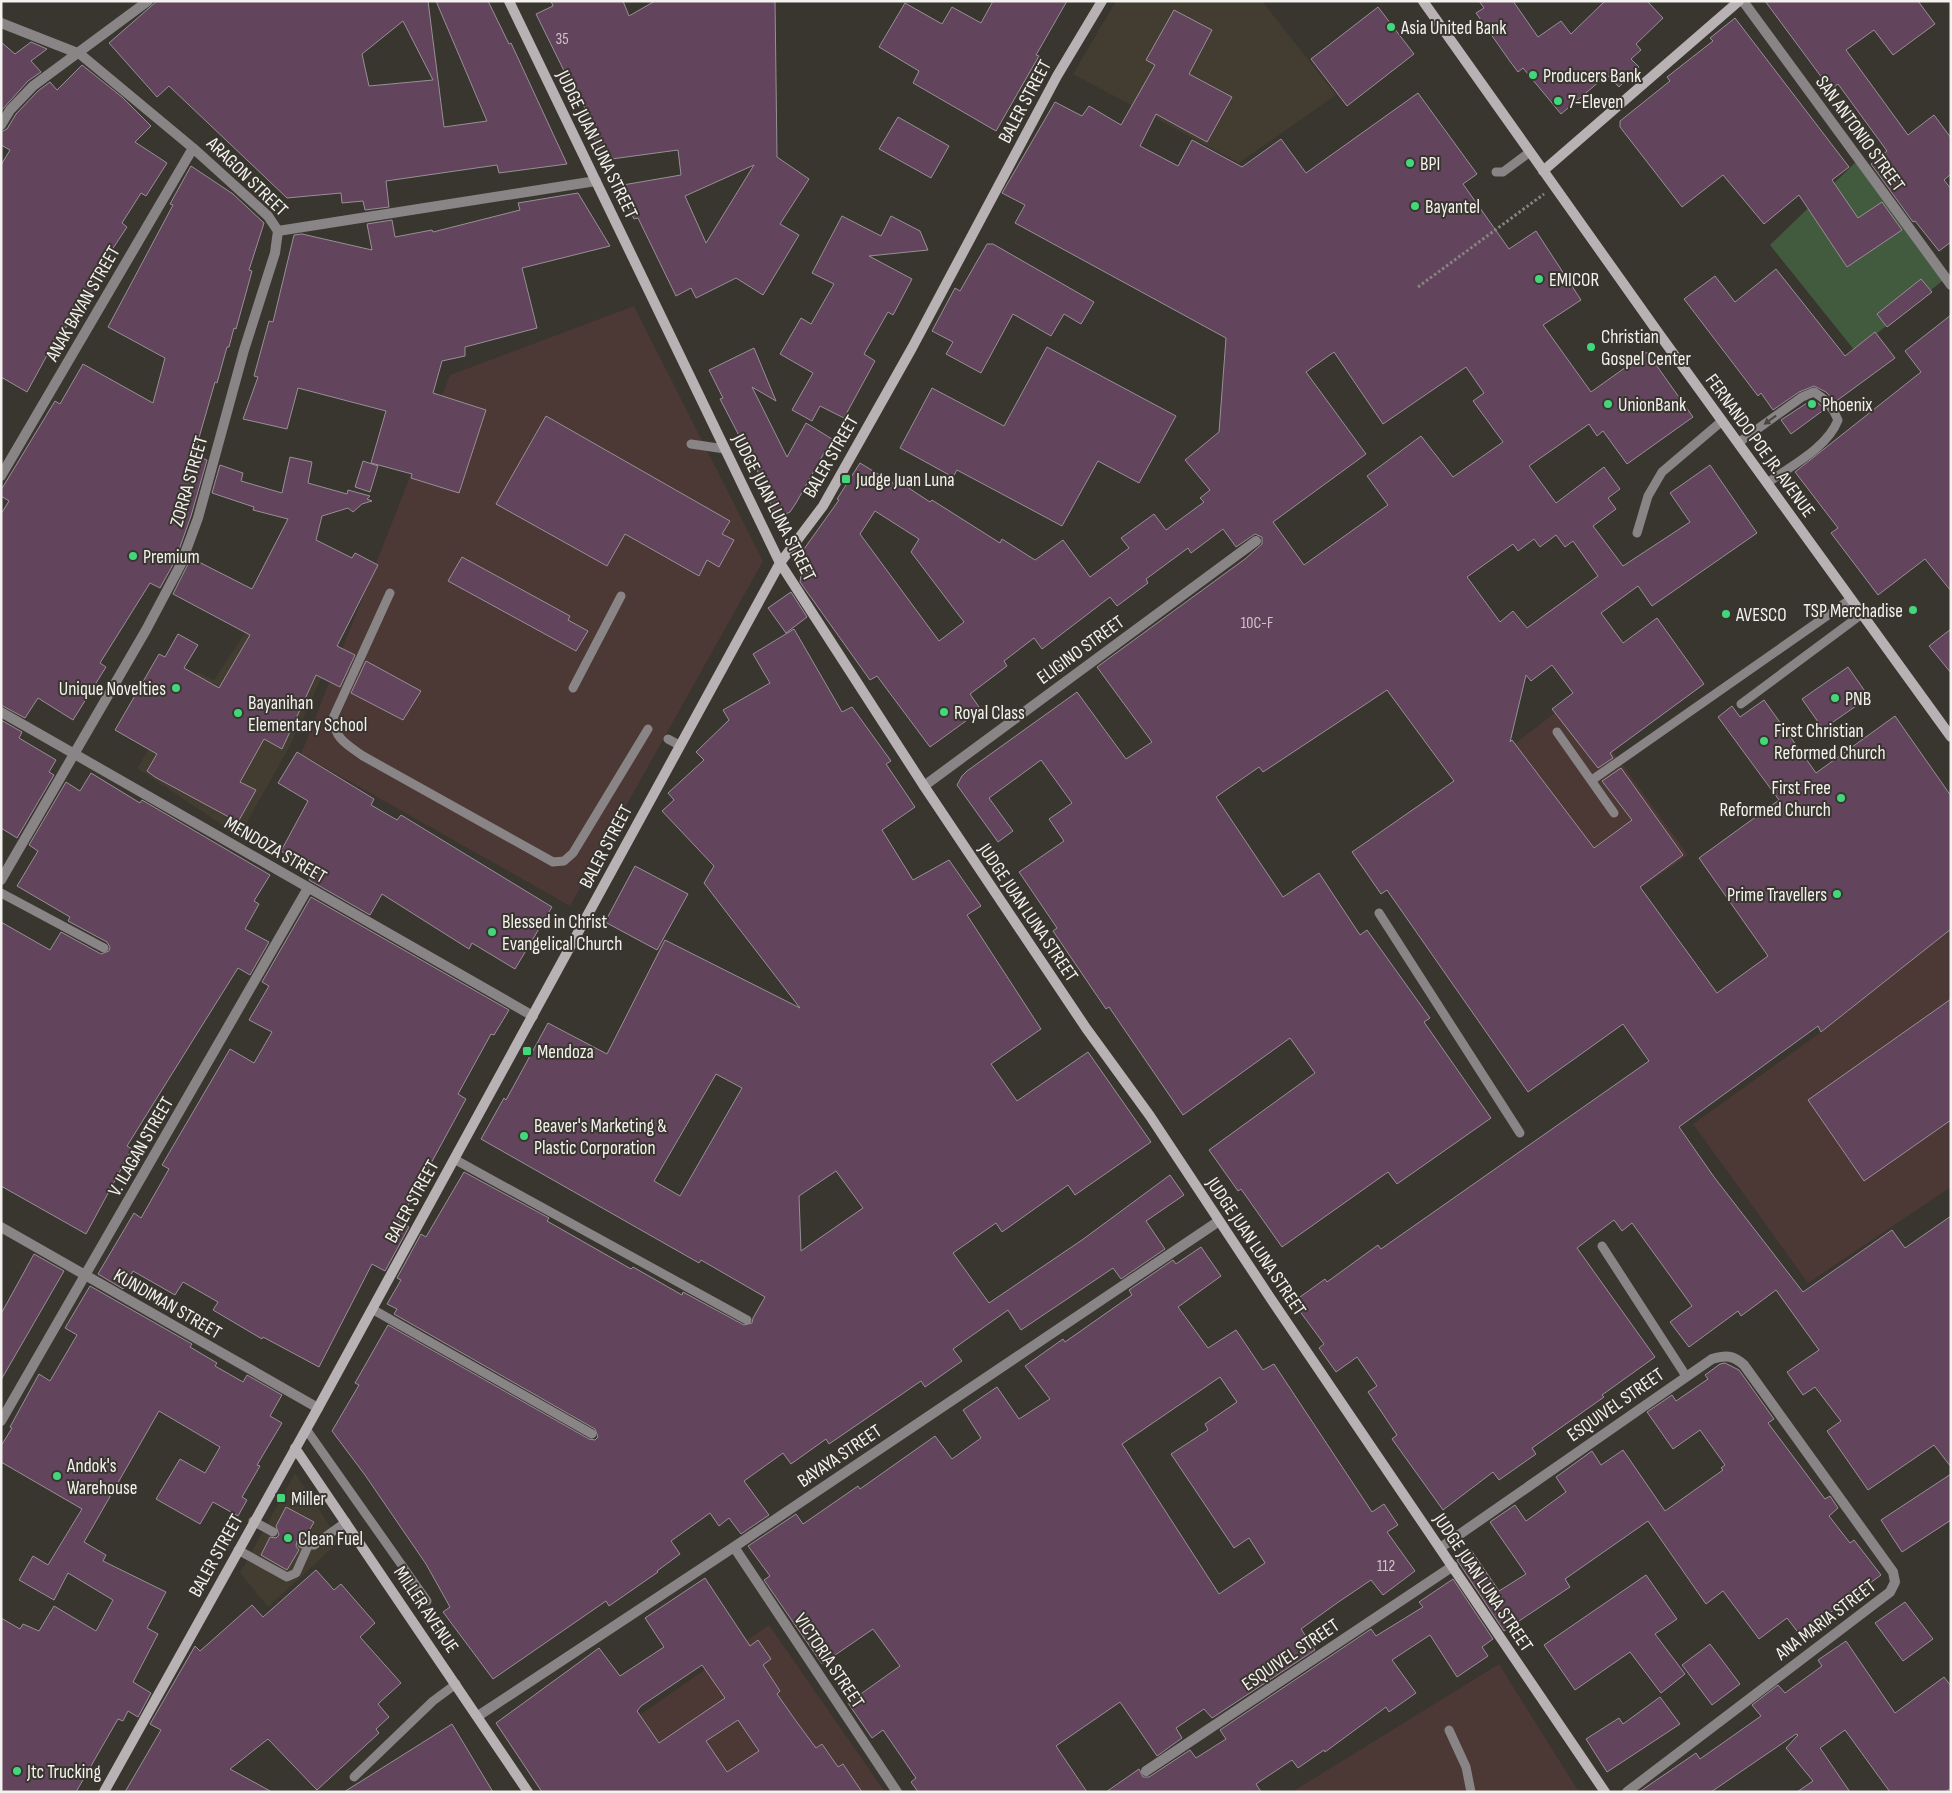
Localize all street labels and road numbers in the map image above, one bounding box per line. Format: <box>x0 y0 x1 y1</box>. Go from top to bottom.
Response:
street label: BALER STREET <box>994 56 1057 147</box>
street label: JUDGE JUAN LUNA STREET <box>550 66 643 223</box>
street label: SAN ANTONIO STREET <box>1810 72 1910 196</box>
street label: ARAGON STREET <box>201 132 293 222</box>
street label: ANAK BAYAN STREET <box>41 242 126 366</box>
street label: FERNANDO POE JR. AVENUE <box>1700 370 1820 522</box>
street label: BALER STREET <box>799 411 864 502</box>
street label: JUDGE JUAN LUNA STREET <box>726 429 821 585</box>
street label: ZORRA STREET <box>166 433 213 529</box>
street label: ELIGINO STREET <box>1033 611 1129 689</box>
street label: BALER STREET <box>575 801 638 892</box>
street label: MENDOZA STREET <box>220 812 331 889</box>
street label: JUDGE JUAN LUNA STREET <box>972 838 1083 987</box>
street label: V. ILAGAN STREET <box>104 1093 179 1201</box>
street label: BALER STREET <box>380 1156 445 1247</box>
street label: JUDGE JUAN LUNA STREET <box>1200 1172 1311 1321</box>
street label: KUNDIMAN STREET <box>109 1264 226 1345</box>
street label: ESQUIVEL STREET <box>1563 1363 1669 1447</box>
street label: BAYAYA STREET <box>793 1420 886 1493</box>
street label: JUDGE JUAN LUNA STREET <box>1427 1508 1538 1657</box>
street label: BALER STREET <box>184 1510 249 1601</box>
street label: MILLER AVENUE <box>388 1562 463 1658</box>
street label: ANA MARIA STREET <box>1770 1575 1881 1666</box>
street label: VICTORIA STREET <box>789 1609 869 1713</box>
street label: ESQUIVEL STREET <box>1238 1614 1344 1696</box>

